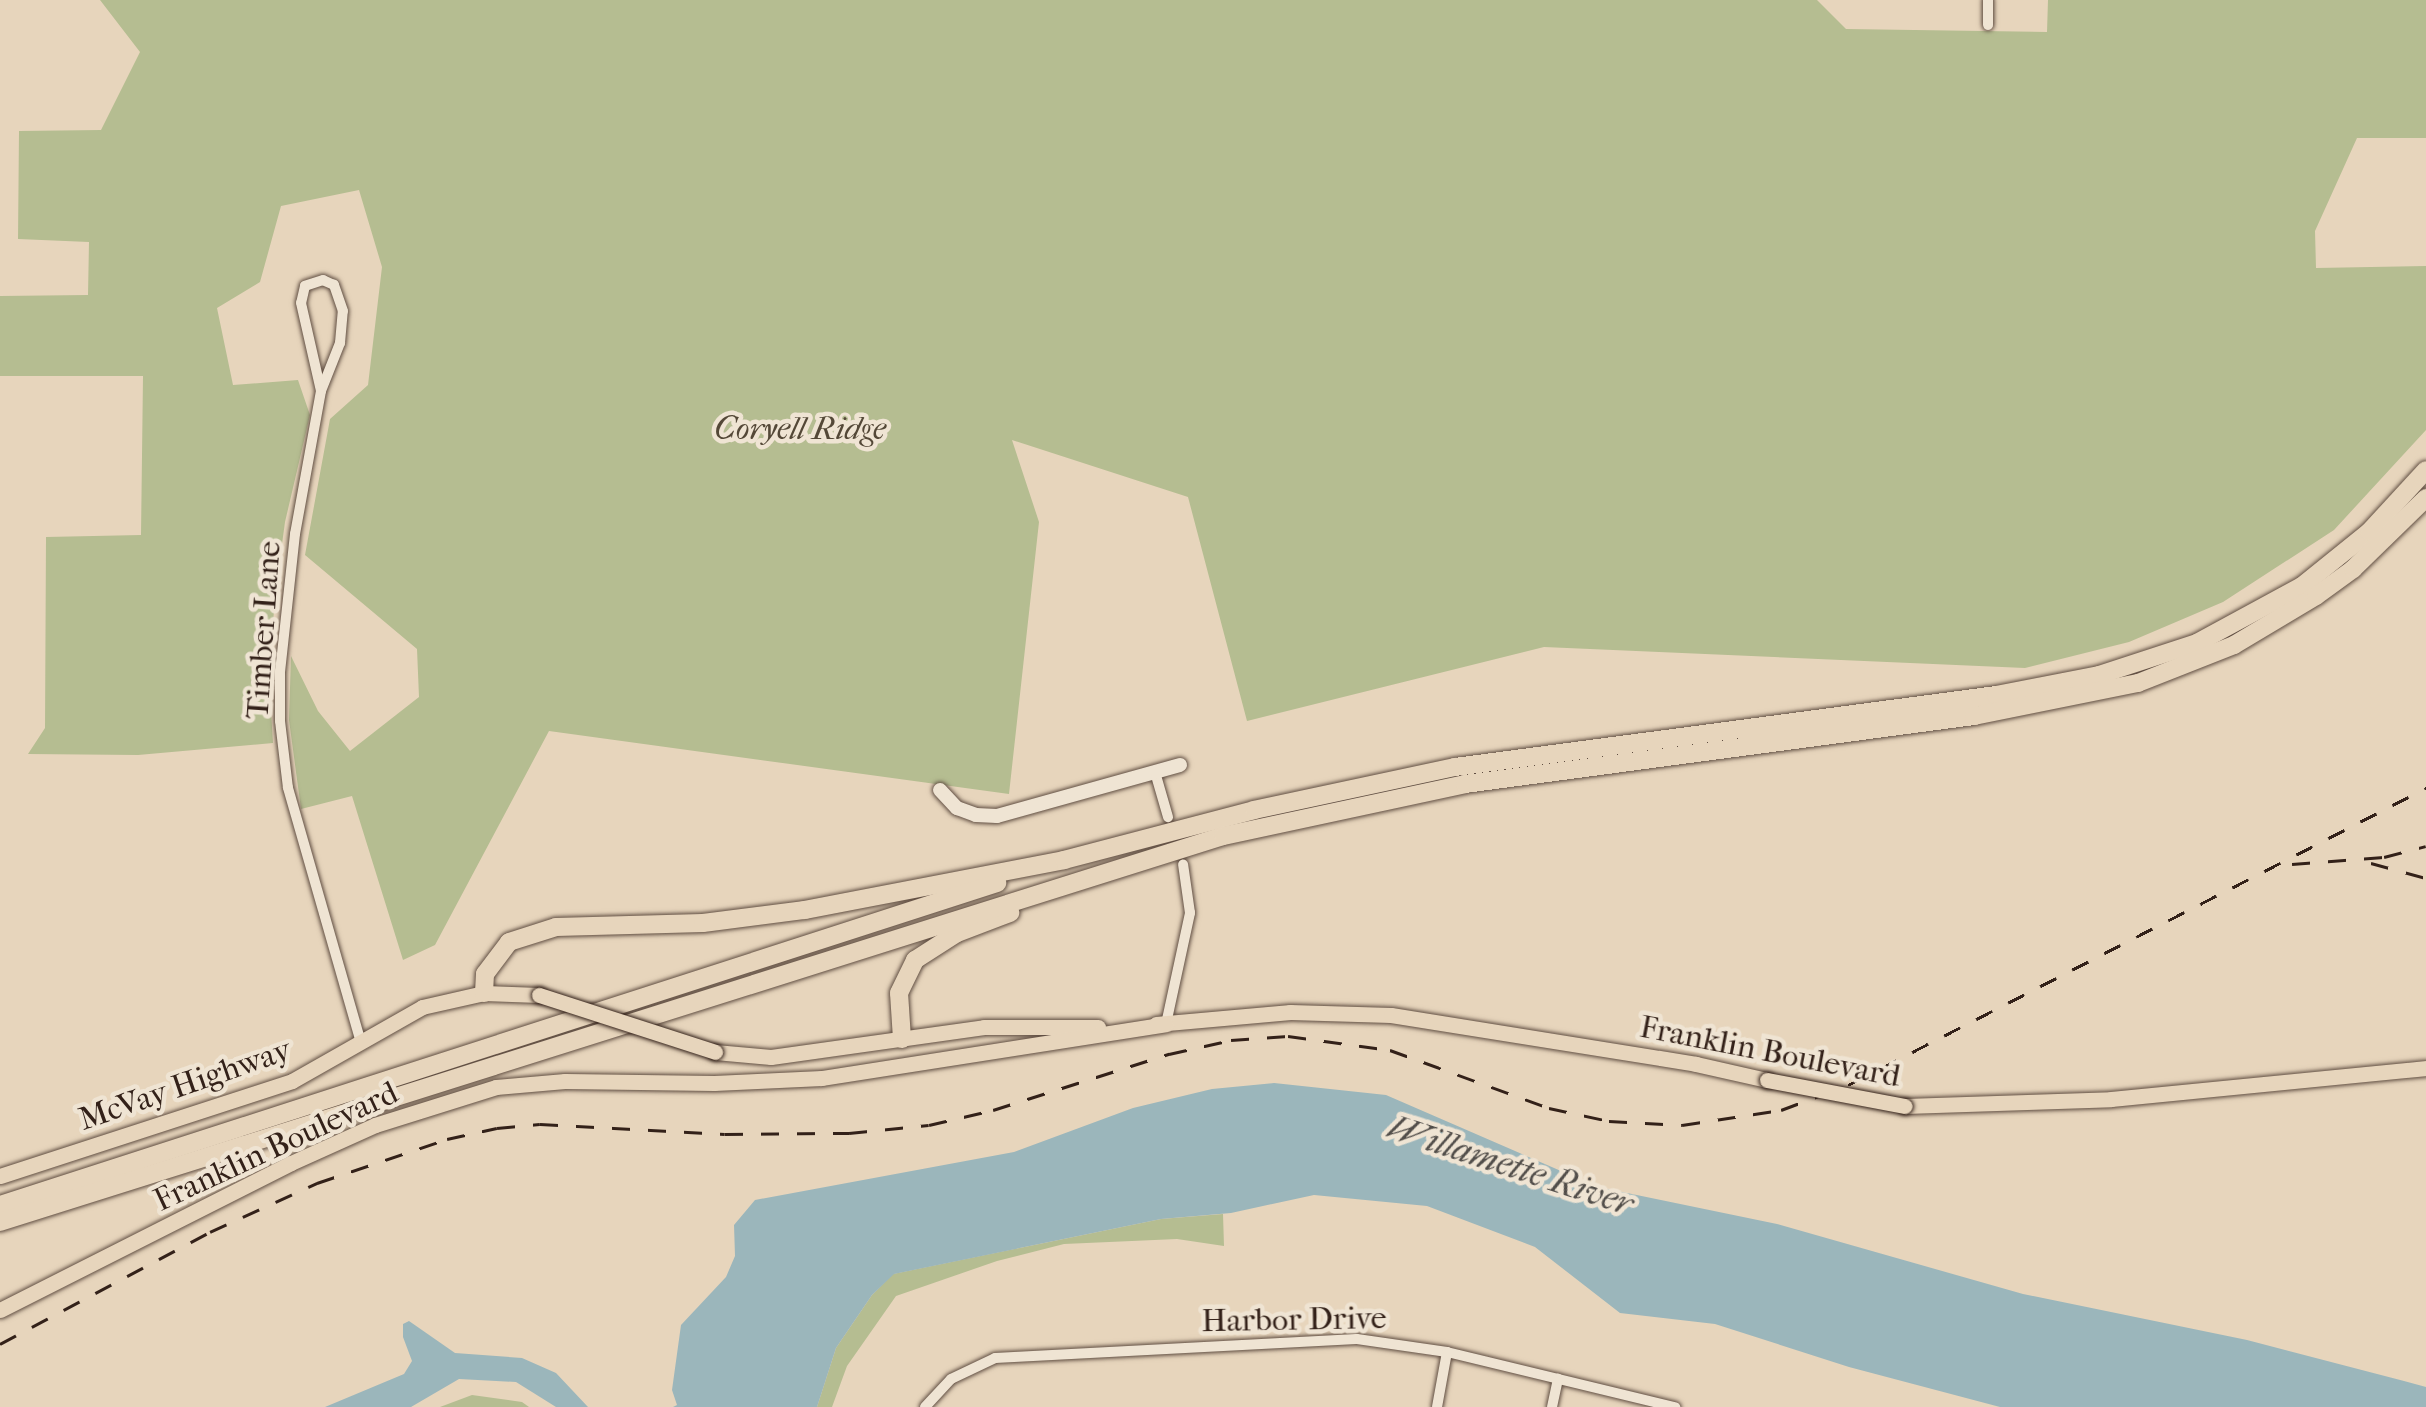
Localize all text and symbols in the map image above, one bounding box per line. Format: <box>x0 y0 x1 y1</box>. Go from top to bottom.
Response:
park label: Coryell Ridge <box>714 410 886 448</box>
street label: Timber Lane <box>239 540 289 720</box>
street label: Franklin Boulevard <box>1637 1008 1903 1096</box>
street label: McVay Highway <box>74 1031 296 1139</box>
street label: Franklin Boulevard <box>148 1074 404 1220</box>
water label: Willamette River <box>1382 1107 1638 1225</box>
street label: Harbor Drive <box>1201 1299 1387 1341</box>

